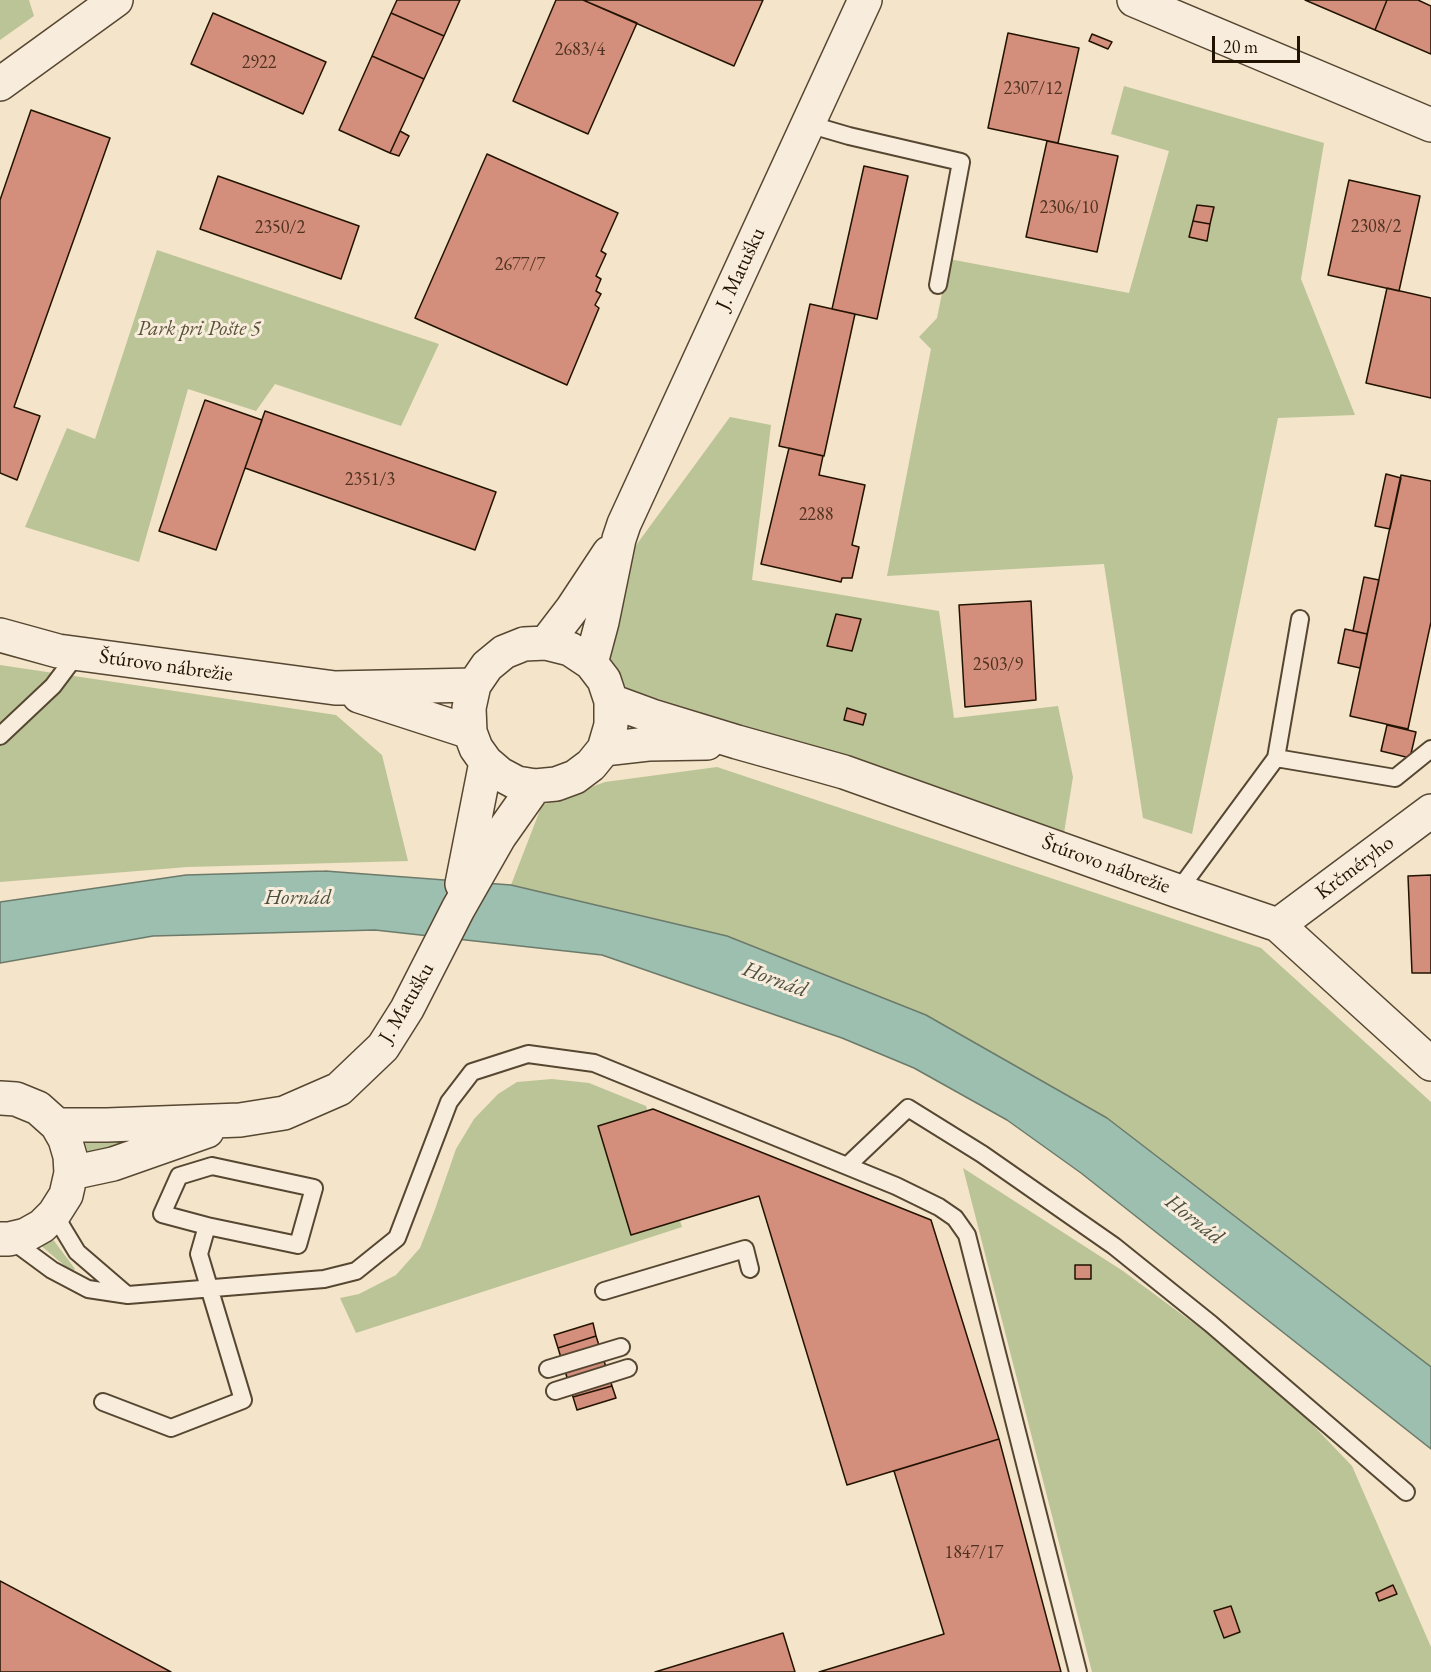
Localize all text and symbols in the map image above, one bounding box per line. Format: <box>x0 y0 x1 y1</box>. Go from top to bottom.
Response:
scale bar <box>1215 24 1304 62</box>
text: 20 m <box>1223 35 1258 58</box>
house number: 2683/4 <box>555 39 605 61</box>
house number: 2922 <box>242 52 276 74</box>
house number: 2307/12 <box>1003 78 1063 100</box>
house number: 2306/10 <box>1039 197 1099 219</box>
house number: 2308/2 <box>1351 216 1401 238</box>
house number: 2350/2 <box>255 217 305 239</box>
street label: J. Matušku <box>711 224 771 314</box>
house number: 2677/7 <box>495 254 545 276</box>
park label: Park pri Pošte 5 <box>137 316 261 342</box>
house number: 2351/3 <box>345 469 395 491</box>
house number: 2288 <box>799 504 833 526</box>
street label: Štúrovo nábrežie <box>98 644 234 688</box>
house number: 2503/9 <box>973 654 1023 676</box>
street label: Štúrovo nábrežie <box>1038 830 1174 900</box>
street label: Krčméryho <box>1311 830 1399 906</box>
water label: Hornád <box>265 885 331 911</box>
water label: Hornád <box>739 956 811 1004</box>
street label: J. Matušku <box>374 958 440 1048</box>
water label: Hornád <box>1159 1189 1229 1251</box>
house number: 1847/17 <box>944 1542 1004 1564</box>

